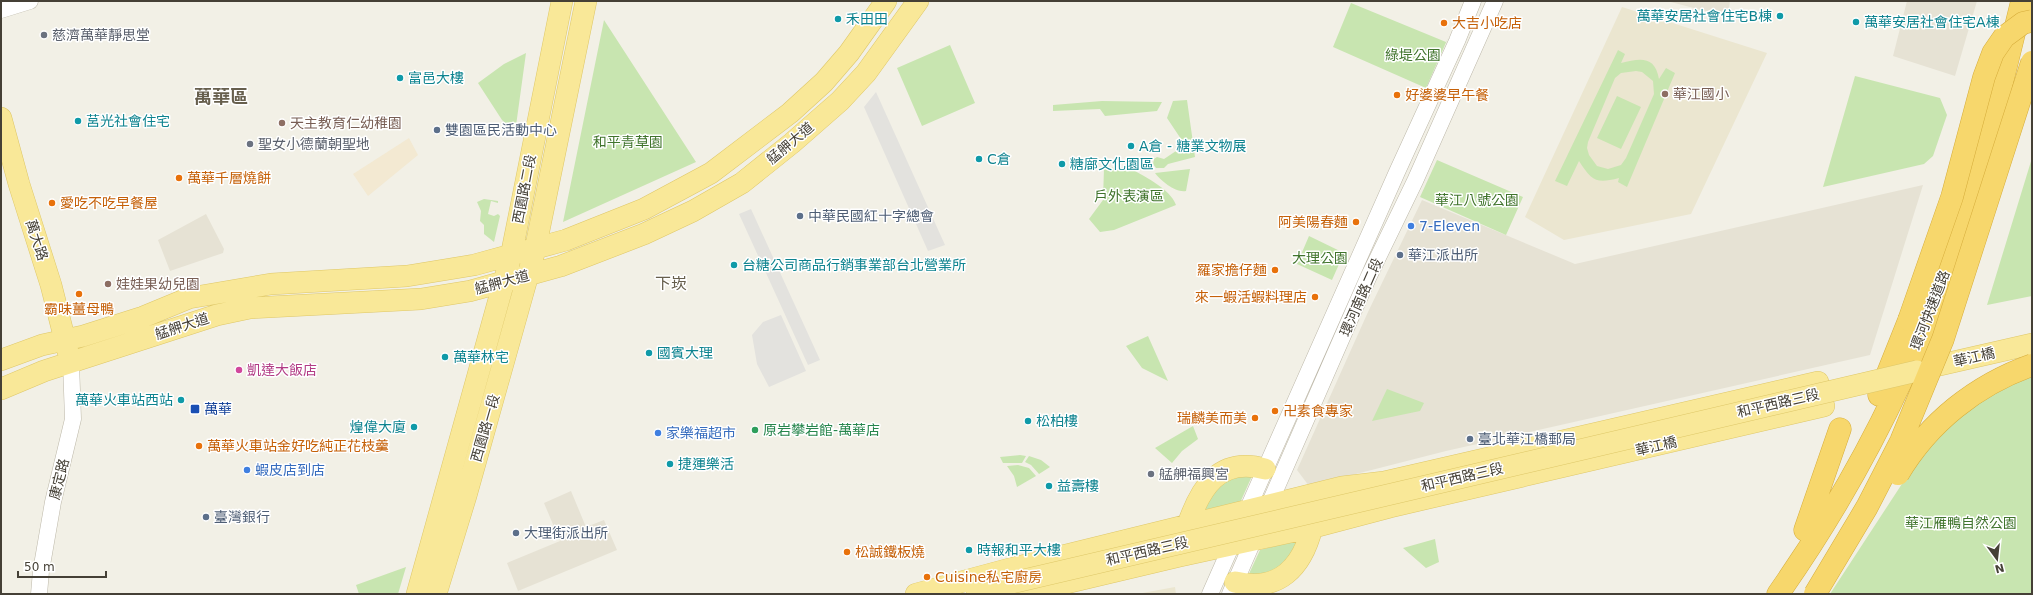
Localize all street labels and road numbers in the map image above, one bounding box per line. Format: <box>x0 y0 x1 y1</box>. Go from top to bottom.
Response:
street label: 艋舺大道 <box>763 119 817 167</box>
street label: 西園路二段 <box>509 153 539 225</box>
street label: 萬大路 <box>23 218 51 262</box>
street label: 環河南路二段 <box>1337 255 1385 339</box>
street label: 艋舺大道 <box>473 267 531 297</box>
street label: 環河快速道路 <box>1907 268 1953 352</box>
street label: 艋舺大道 <box>153 310 211 342</box>
street label: 華江橋 <box>1952 344 1996 370</box>
street label: 和平西路三段 <box>1735 386 1821 420</box>
street label: 西園路一段 <box>468 392 502 464</box>
street label: 華江橋 <box>1634 433 1678 459</box>
street label: 康定路 <box>46 457 72 501</box>
street label: 和平西路三段 <box>1419 460 1505 494</box>
street label: 和平西路三段 <box>1104 534 1190 568</box>

